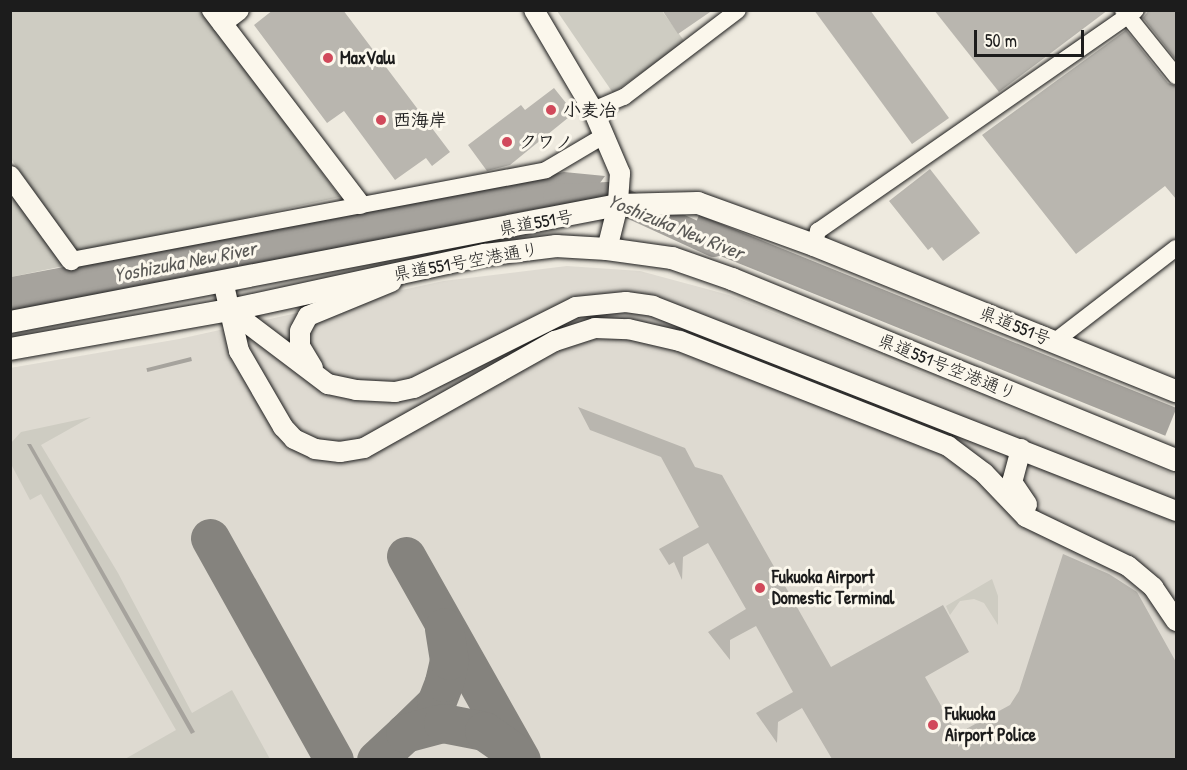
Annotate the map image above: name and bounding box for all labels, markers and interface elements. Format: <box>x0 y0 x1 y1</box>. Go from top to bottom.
scale bar <box>977 18 1086 56</box>
text: 50 m <box>985 28 1017 53</box>
place label: MaxValu <box>340 47 395 69</box>
marker: MaxValu <box>321 51 335 65</box>
place label: 小麦冶 <box>563 99 617 121</box>
marker: 小麦冶 <box>544 103 558 117</box>
place label: 西海岸 <box>393 109 447 131</box>
marker: 西海岸 <box>374 113 388 127</box>
place label: クワノ <box>519 131 573 153</box>
marker: クワノ <box>500 135 514 149</box>
water label: Yoshizuka New River <box>605 188 747 264</box>
street label: 県道551号 <box>497 206 575 240</box>
water label: Yoshizuka New River <box>112 235 258 287</box>
street label: 県道551号空港通り <box>391 239 541 285</box>
street label: 県道551号 <box>976 302 1054 350</box>
street label: 県道551号空港通り <box>874 329 1020 405</box>
place label: Fukuoka Airport Domestic Terminal <box>772 567 894 610</box>
marker: Fukuoka Airport Domestic Terminal <box>753 581 767 595</box>
place label: Fukuoka Airport Police <box>945 704 1036 746</box>
marker: Fukuoka Airport Police <box>926 718 940 732</box>

